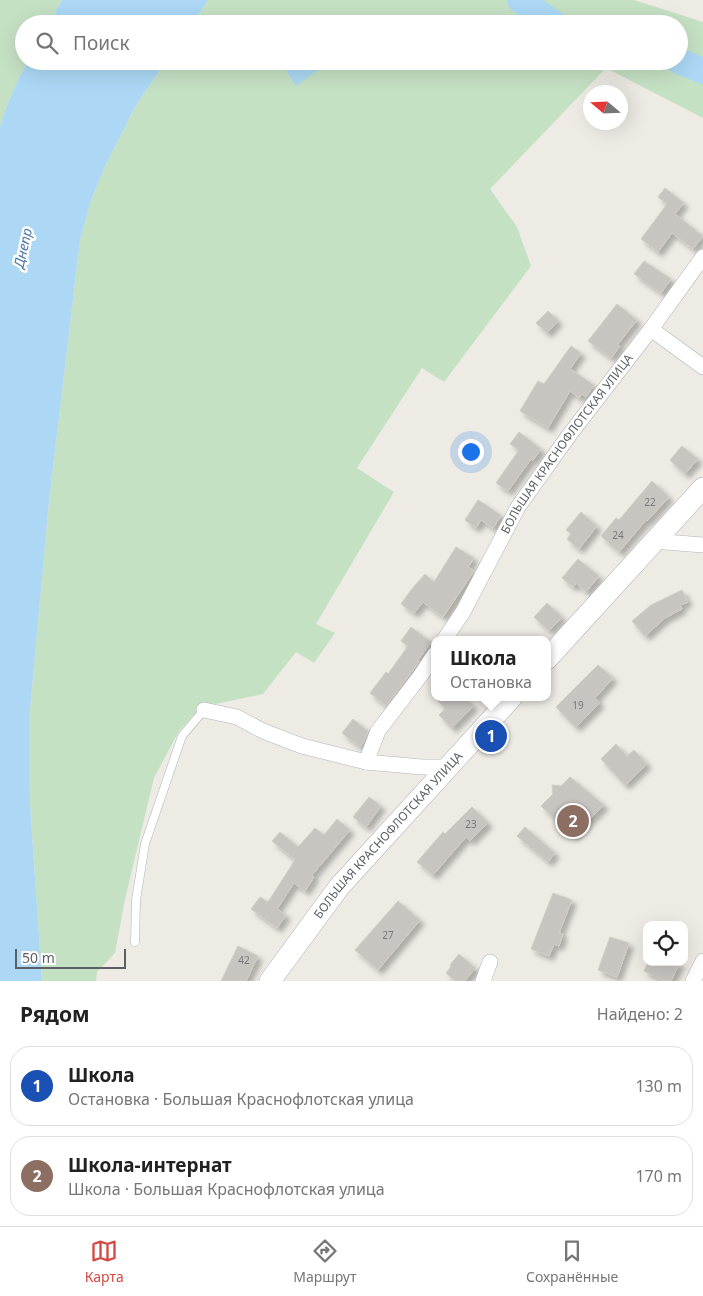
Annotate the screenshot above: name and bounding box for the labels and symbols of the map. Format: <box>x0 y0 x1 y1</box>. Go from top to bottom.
north arrow <box>583 85 628 130</box>
water label: Днепр <box>8 226 36 272</box>
street label: БОЛЬШАЯ КРАСНОФЛОТСКАЯ УЛИЦА <box>497 350 637 537</box>
your location <box>458 439 484 465</box>
house number: 22 <box>644 495 656 509</box>
house number: 24 <box>612 528 624 542</box>
house number: 19 <box>572 698 584 712</box>
pin: 1 <box>475 717 507 755</box>
street label: БОЛЬШАЯ КРАСНОФЛОТСКАЯ УЛИЦА <box>310 747 466 922</box>
pin: 2 <box>557 802 589 840</box>
house number: 23 <box>465 817 477 831</box>
house number: 27 <box>382 928 394 942</box>
scale bar <box>15 946 126 969</box>
house number: 42 <box>238 953 250 967</box>

